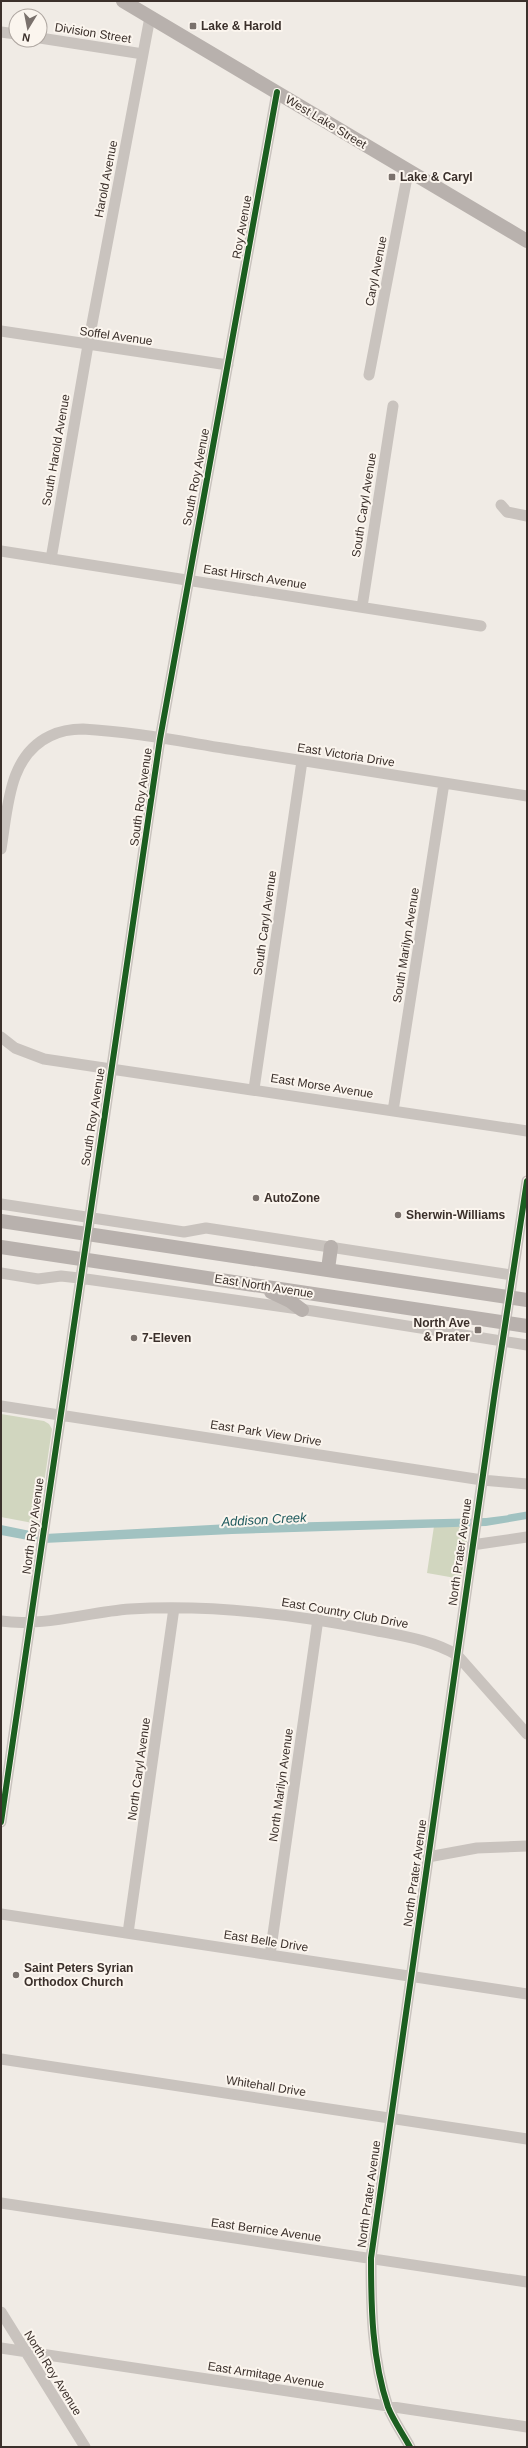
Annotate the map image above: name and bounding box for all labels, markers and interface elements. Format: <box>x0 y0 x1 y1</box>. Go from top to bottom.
north arrow <box>8 8 48 48</box>
place label: Lake & Harold <box>201 19 282 33</box>
street label: Division Street <box>54 20 133 46</box>
marker: Lake & Harold <box>188 21 198 31</box>
text: N <box>21 31 31 44</box>
street label: West Lake Street <box>283 92 370 152</box>
street label: Harold Avenue <box>92 139 120 219</box>
place label: Lake & Caryl <box>400 170 473 184</box>
marker: Lake & Caryl <box>387 172 397 182</box>
street label: Roy Avenue <box>230 194 255 260</box>
street label: Caryl Avenue <box>362 234 390 307</box>
street label: Soffel Avenue <box>79 324 154 348</box>
street label: South Harold Avenue <box>39 393 73 507</box>
street label: South Roy Avenue <box>180 427 212 527</box>
street label: South Caryl Avenue <box>349 451 379 558</box>
street label: East Hirsch Avenue <box>202 562 308 592</box>
street label: East Victoria Drive <box>296 740 396 770</box>
street label: South Roy Avenue <box>127 747 155 847</box>
street label: South Caryl Avenue <box>251 869 279 976</box>
street label: South Marilyn Avenue <box>390 886 422 1004</box>
street label: South Roy Avenue <box>78 1067 108 1167</box>
street label: East Morse Avenue <box>270 1071 375 1101</box>
place label: AutoZone <box>264 1191 320 1205</box>
marker: AutoZone <box>251 1193 261 1203</box>
place label: Sherwin-Williams <box>406 1208 506 1222</box>
marker: Sherwin-Williams <box>393 1210 403 1220</box>
street label: East North Avenue <box>214 1271 315 1301</box>
place label: North Ave & Prater <box>414 1316 470 1344</box>
marker: North Ave & Prater <box>473 1325 483 1335</box>
place label: 7-Eleven <box>142 1331 191 1345</box>
marker: 7-Eleven <box>129 1333 139 1343</box>
street label: East Park View Drive <box>209 1417 323 1449</box>
street label: North Roy Avenue <box>19 1477 47 1575</box>
street label: North Prater Avenue <box>446 1497 475 1607</box>
water label: Addison Creek <box>220 1510 308 1529</box>
street label: East Country Club Drive <box>280 1595 410 1631</box>
street label: North Caryl Avenue <box>125 1716 153 1821</box>
street label: North Marilyn Avenue <box>266 1727 296 1843</box>
street label: North Prater Avenue <box>401 1818 430 1928</box>
street label: East Belle Drive <box>223 1927 310 1955</box>
place label: Saint Peters Syrian Orthodox Church <box>24 1961 133 1989</box>
marker: Saint Peters Syrian Orthodox Church <box>11 1970 21 1980</box>
street label: Whitehall Drive <box>225 2073 307 2099</box>
street label: North Prater Avenue <box>355 2139 384 2249</box>
street label: East Bernice Avenue <box>210 2215 322 2245</box>
street label: North Roy Avenue <box>21 2328 85 2418</box>
street label: East Armitage Avenue <box>207 2359 326 2391</box>

